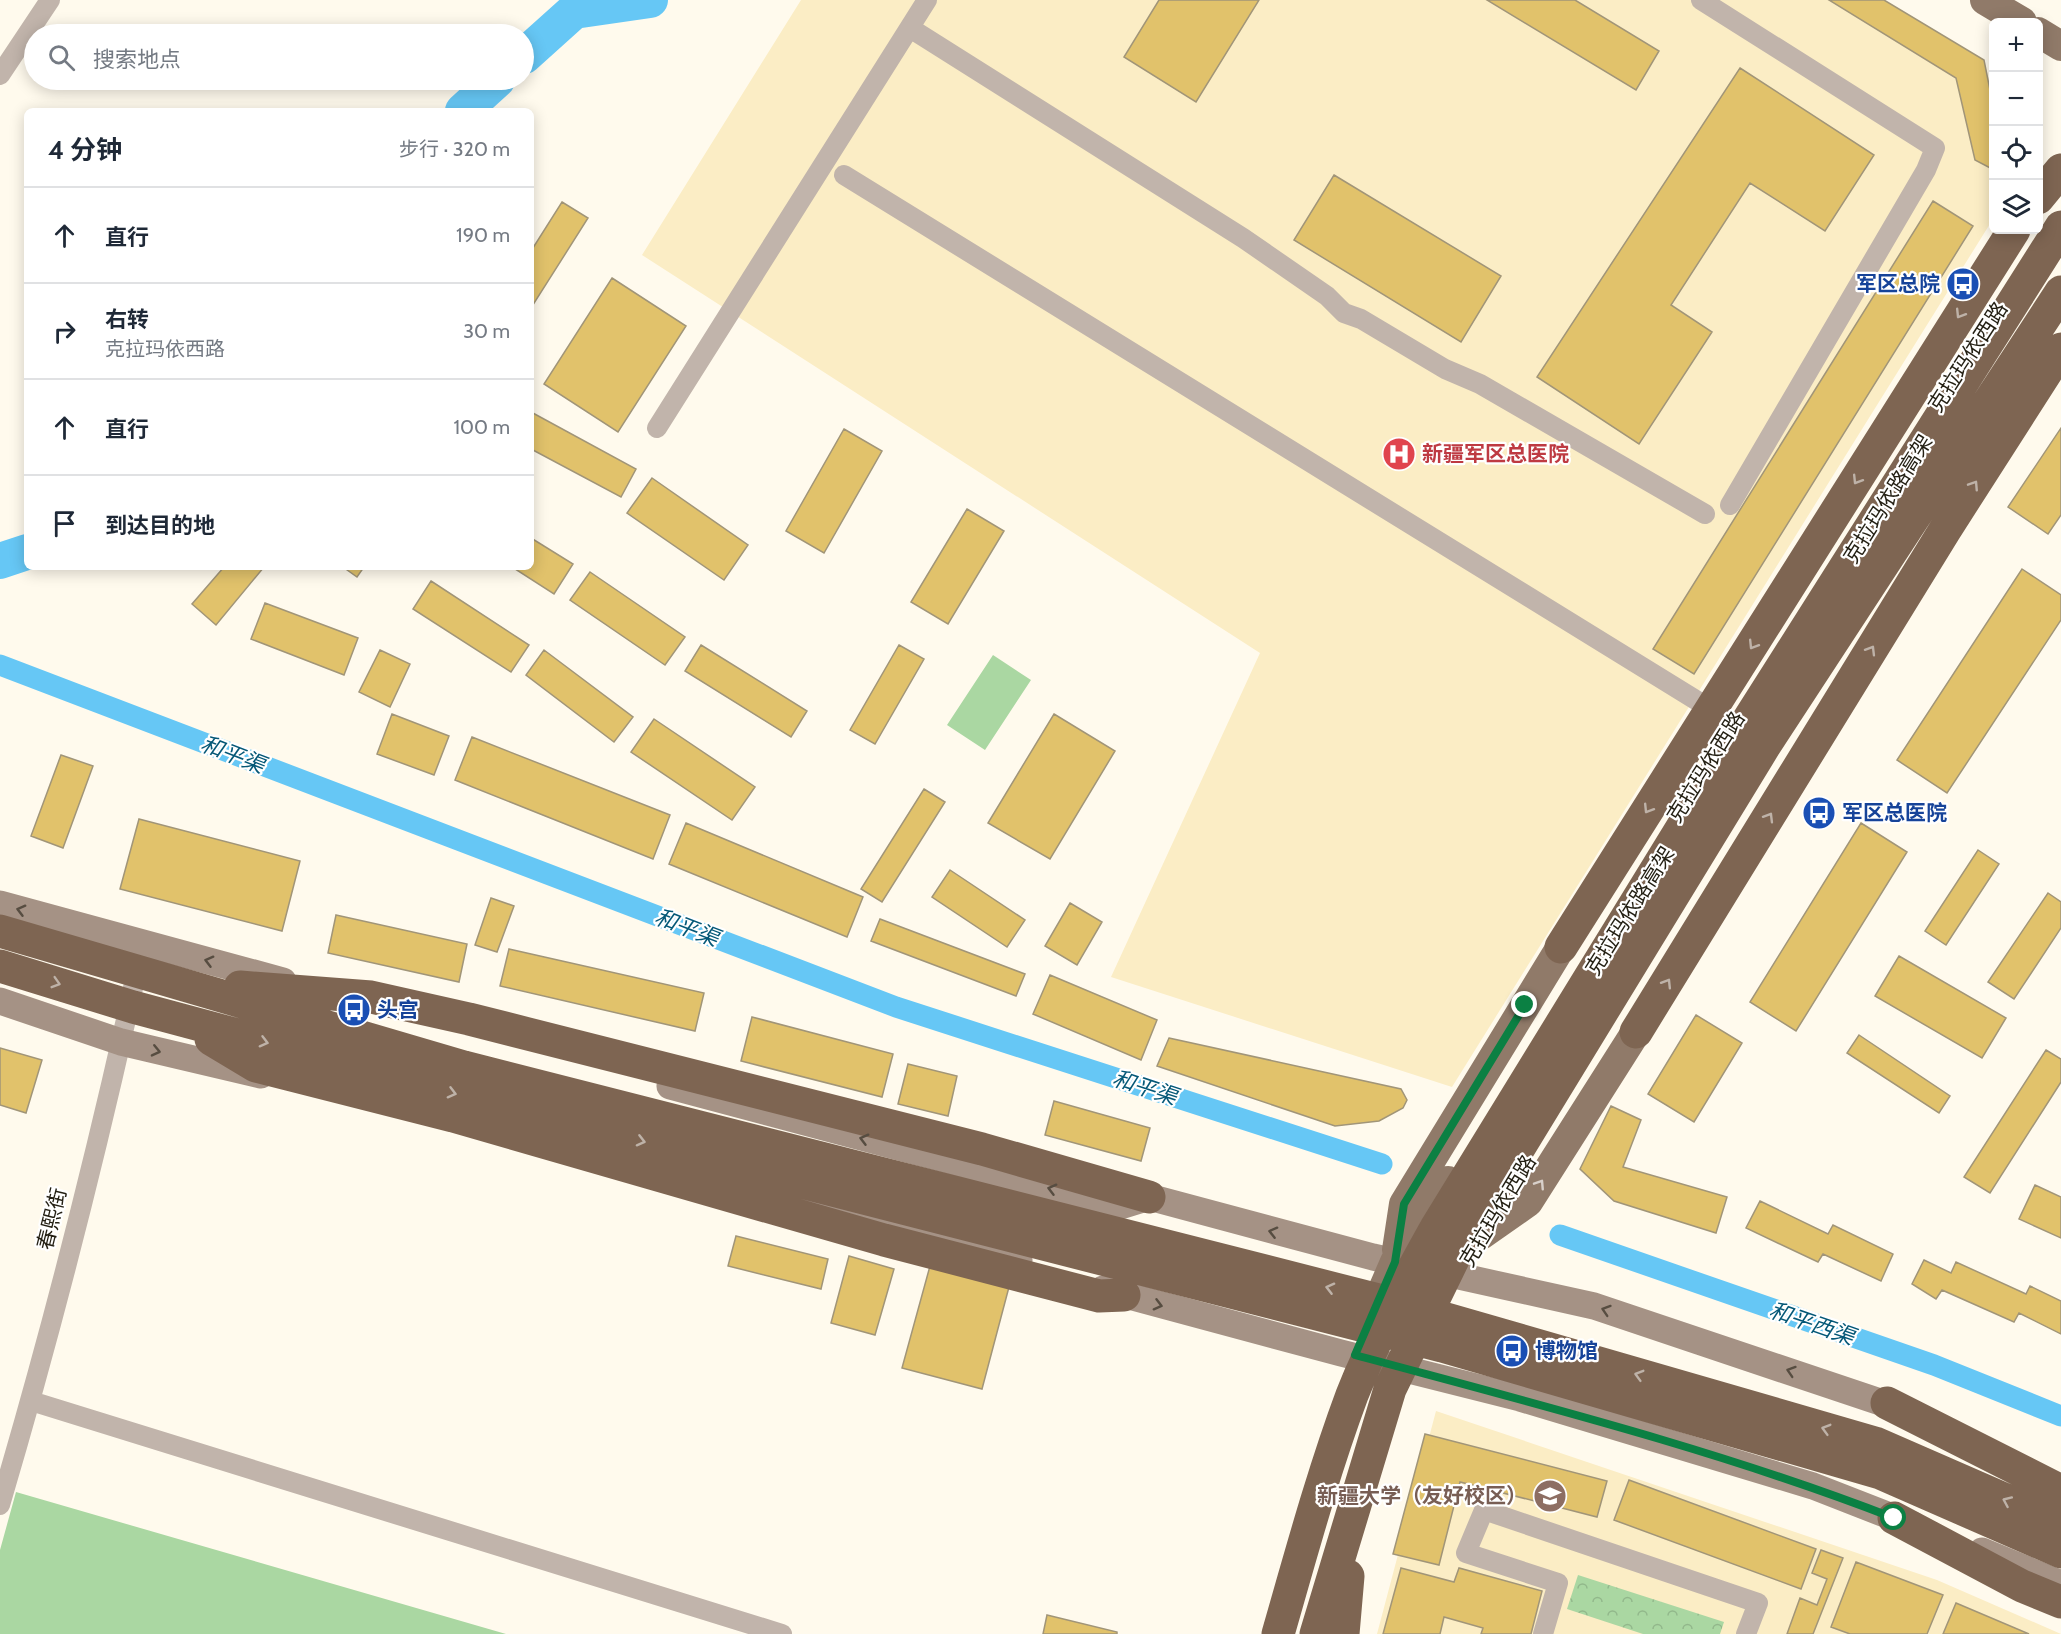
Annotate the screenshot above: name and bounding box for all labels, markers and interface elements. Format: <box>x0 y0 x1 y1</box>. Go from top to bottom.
map controls <box>1989 18 2043 234</box>
button: + <box>1989 18 2043 72</box>
search box <box>24 24 534 90</box>
icon: search <box>45 41 78 74</box>
text: 搜索地点 <box>93 46 181 73</box>
button: − <box>1989 72 2043 126</box>
button: locate <box>1989 126 2043 180</box>
text: 4 分钟 <box>48 134 122 166</box>
text: 步行 · 320 m <box>399 137 510 161</box>
button: layers <box>1989 180 2043 234</box>
icon: ahead <box>48 219 81 252</box>
text: 190 m <box>456 223 510 247</box>
text: 直行 <box>105 224 149 251</box>
bus stop icon: 军区总院 <box>1945 266 1981 302</box>
place label: 军区总院 <box>1856 271 1940 296</box>
street label: 克拉玛依西路 <box>1923 297 2012 416</box>
text: 右转 <box>105 306 149 333</box>
one-way arrow <box>1957 308 1968 319</box>
icon: right <box>48 315 81 348</box>
text: 30 m <box>463 319 510 343</box>
text: 克拉玛依西路 <box>105 337 225 361</box>
icon: ahead <box>48 411 81 444</box>
text: 100 m <box>454 415 510 439</box>
text: 直行 <box>105 416 149 443</box>
street label: 克拉玛依路高架 <box>1838 430 1937 568</box>
hospital icon: 新疆军区总医院 <box>1381 436 1417 472</box>
place label: 新疆军区总医院 <box>1422 441 1569 466</box>
one-way arrow <box>1852 474 1864 484</box>
one-way arrow <box>1966 481 1978 491</box>
icon: arrive <box>48 507 81 540</box>
text: 到达目的地 <box>105 512 215 539</box>
one-way arrow <box>1748 639 1760 649</box>
one-way arrow <box>1863 646 1874 657</box>
street label: 克拉玛依西路 <box>1662 707 1750 827</box>
water label: 和平渠 <box>197 730 271 780</box>
bus stop icon: 军区总医院 <box>1801 795 1837 831</box>
place label: 军区总医院 <box>1842 800 1947 825</box>
one-way arrow <box>1645 803 1656 814</box>
one-way arrow <box>1761 813 1773 823</box>
street label: 克拉玛依路高架 <box>1580 842 1679 980</box>
water label: 和平渠 <box>651 903 725 953</box>
one-way arrow <box>16 904 26 917</box>
one-way arrow <box>204 956 215 968</box>
one-way arrow <box>50 976 61 988</box>
one-way arrow <box>1660 979 1671 990</box>
route end <box>1511 991 1537 1017</box>
bus stop icon: 头宫 <box>336 992 372 1028</box>
place label: 头宫 <box>377 997 419 1022</box>
one-way arrow <box>258 1035 269 1047</box>
one-way arrow <box>151 1043 161 1056</box>
water label: 和平渠 <box>1109 1064 1183 1111</box>
one-way arrow <box>446 1086 457 1098</box>
one-way arrow <box>636 1134 646 1147</box>
one-way arrow <box>859 1134 869 1146</box>
street label: 克拉玛依西路 <box>1454 1150 1541 1271</box>
one-way arrow <box>1533 1179 1544 1190</box>
one-way arrow <box>1047 1183 1057 1196</box>
street label: 春熙街 <box>32 1185 71 1252</box>
one-way arrow <box>1268 1226 1278 1239</box>
one-way arrow <box>1325 1283 1335 1296</box>
water label: 和平西渠 <box>1766 1296 1861 1352</box>
one-way arrow <box>1153 1297 1163 1310</box>
one-way arrow <box>1601 1304 1612 1317</box>
bus stop icon: 博物馆 <box>1494 1333 1530 1369</box>
place label: 博物馆 <box>1535 1338 1598 1363</box>
one-way arrow <box>1786 1366 1797 1379</box>
one-way arrow <box>1634 1369 1644 1382</box>
one-way arrow <box>1821 1424 1832 1436</box>
school or university icon: 新疆大学（友好校区） <box>1532 1478 1568 1514</box>
place label: 新疆大学（友好校区） <box>1317 1483 1527 1508</box>
one-way arrow <box>2003 1496 2014 1508</box>
route start <box>1880 1504 1906 1530</box>

